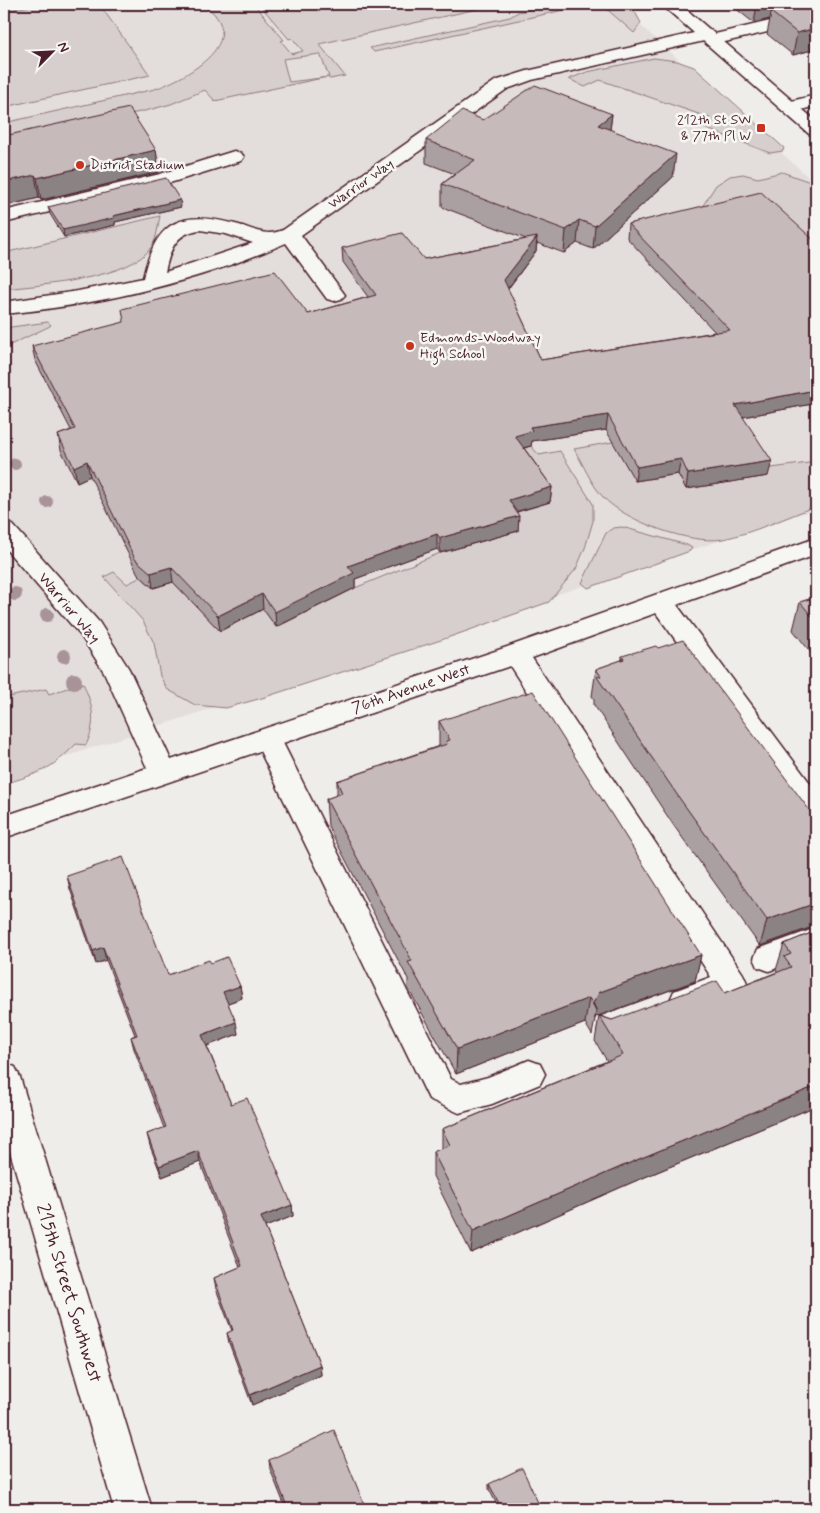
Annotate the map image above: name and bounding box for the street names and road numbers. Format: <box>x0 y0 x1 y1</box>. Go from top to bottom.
street label: Warrior Way <box>325 155 397 213</box>
street label: Warrior Way <box>33 568 105 648</box>
street label: 76th Avenue West <box>349 659 473 719</box>
street label: 215th Street Southwest <box>30 1200 108 1386</box>

